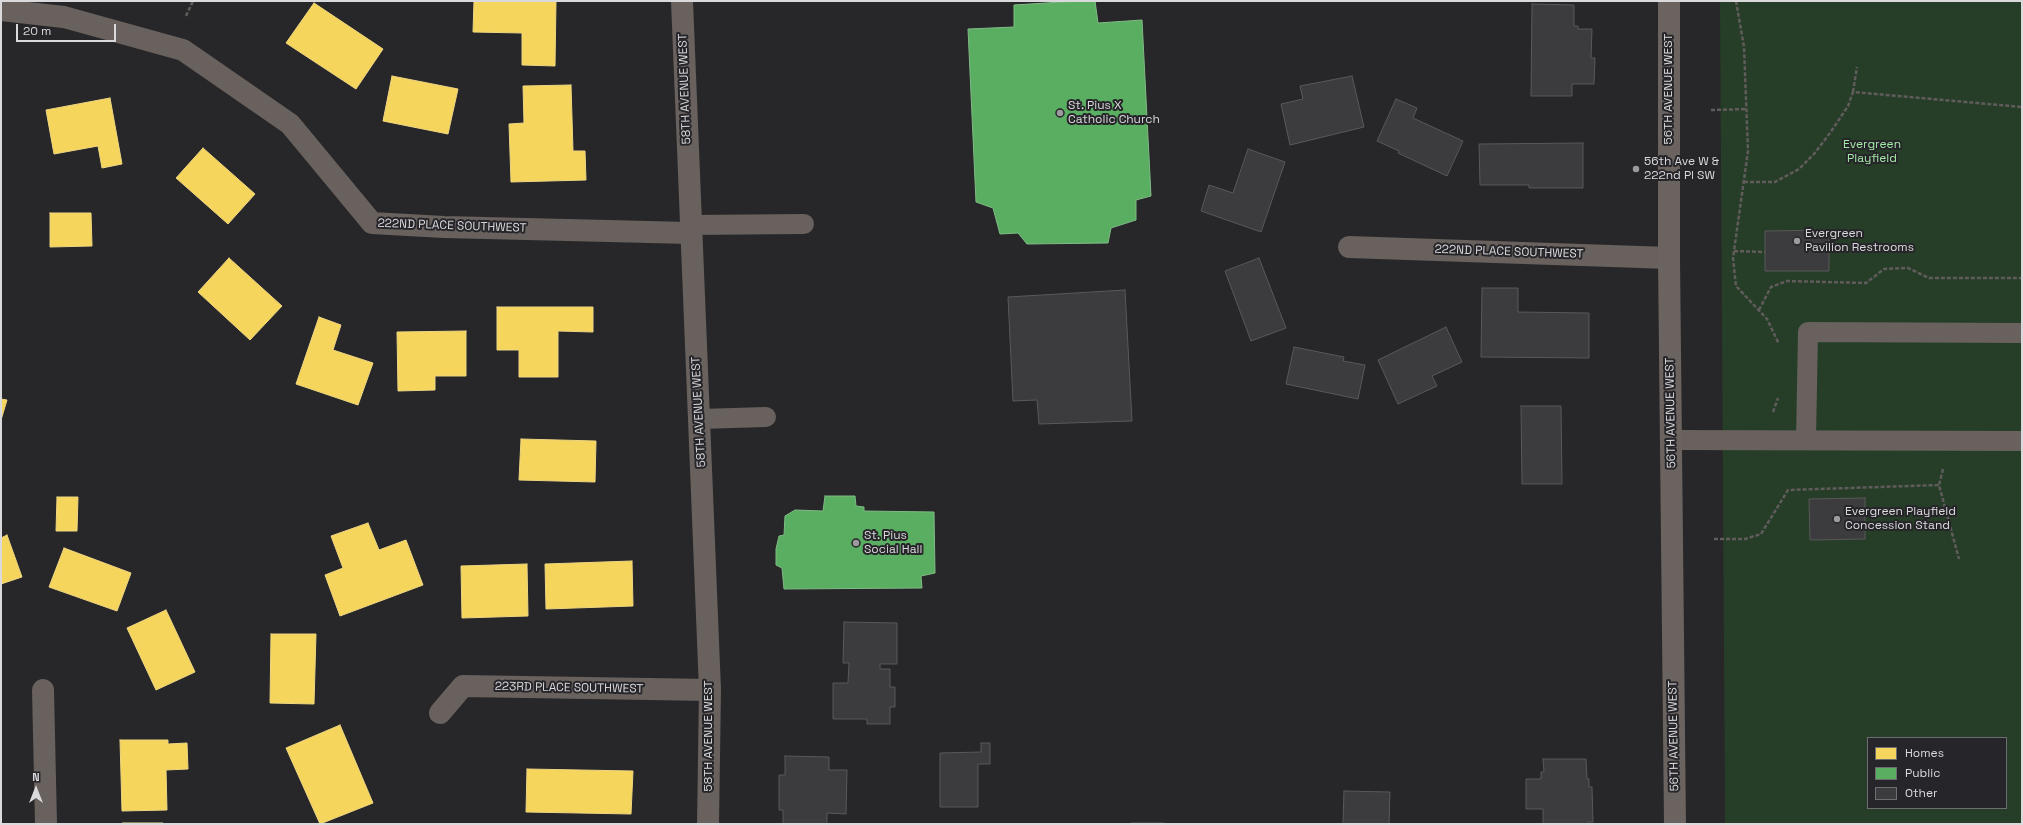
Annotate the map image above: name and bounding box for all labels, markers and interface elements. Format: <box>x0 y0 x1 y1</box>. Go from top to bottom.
scale bar <box>18 16 118 42</box>
text: 20 m <box>23 23 51 39</box>
street label: 58TH AVENUE WEST <box>676 33 694 145</box>
street label: 56TH AVENUE WEST <box>1662 34 1676 144</box>
place label: St. Pius X Catholic Church <box>1068 99 1160 127</box>
marker: St. Pius X Catholic Church <box>1055 108 1065 118</box>
park label: Evergreen Playfield <box>1843 138 1901 166</box>
place label: 56th Ave W & 222nd Pl SW <box>1644 155 1719 183</box>
marker: 56th Ave W & 222nd Pl SW <box>1631 164 1641 174</box>
street label: 222ND PLACE SOUTHWEST <box>377 216 527 236</box>
place label: Evergreen Pavilion Restrooms <box>1805 227 1914 255</box>
marker: Evergreen Pavilion Restrooms <box>1792 236 1802 246</box>
street label: 222ND PLACE SOUTHWEST <box>1434 242 1584 262</box>
street label: 58TH AVENUE WEST <box>689 356 709 468</box>
street label: 56TH AVENUE WEST <box>1663 357 1679 469</box>
place label: Evergreen Playfield Concession Stand <box>1845 505 1956 533</box>
marker: Evergreen Playfield Concession Stand <box>1832 514 1842 524</box>
place label: St. Pius Social Hall <box>864 529 922 557</box>
marker: St. Pius Social Hall <box>851 538 861 548</box>
street label: 223RD PLACE SOUTHWEST <box>495 680 643 696</box>
street label: 56TH AVENUE WEST <box>1666 680 1682 792</box>
street label: 58TH AVENUE WEST <box>702 681 716 791</box>
legend <box>1867 737 2007 809</box>
text: Homes <box>1905 745 1944 761</box>
text: Public <box>1905 765 1940 781</box>
north arrow <box>16 769 56 809</box>
text: N <box>32 770 40 784</box>
text: Other <box>1905 785 1938 801</box>

